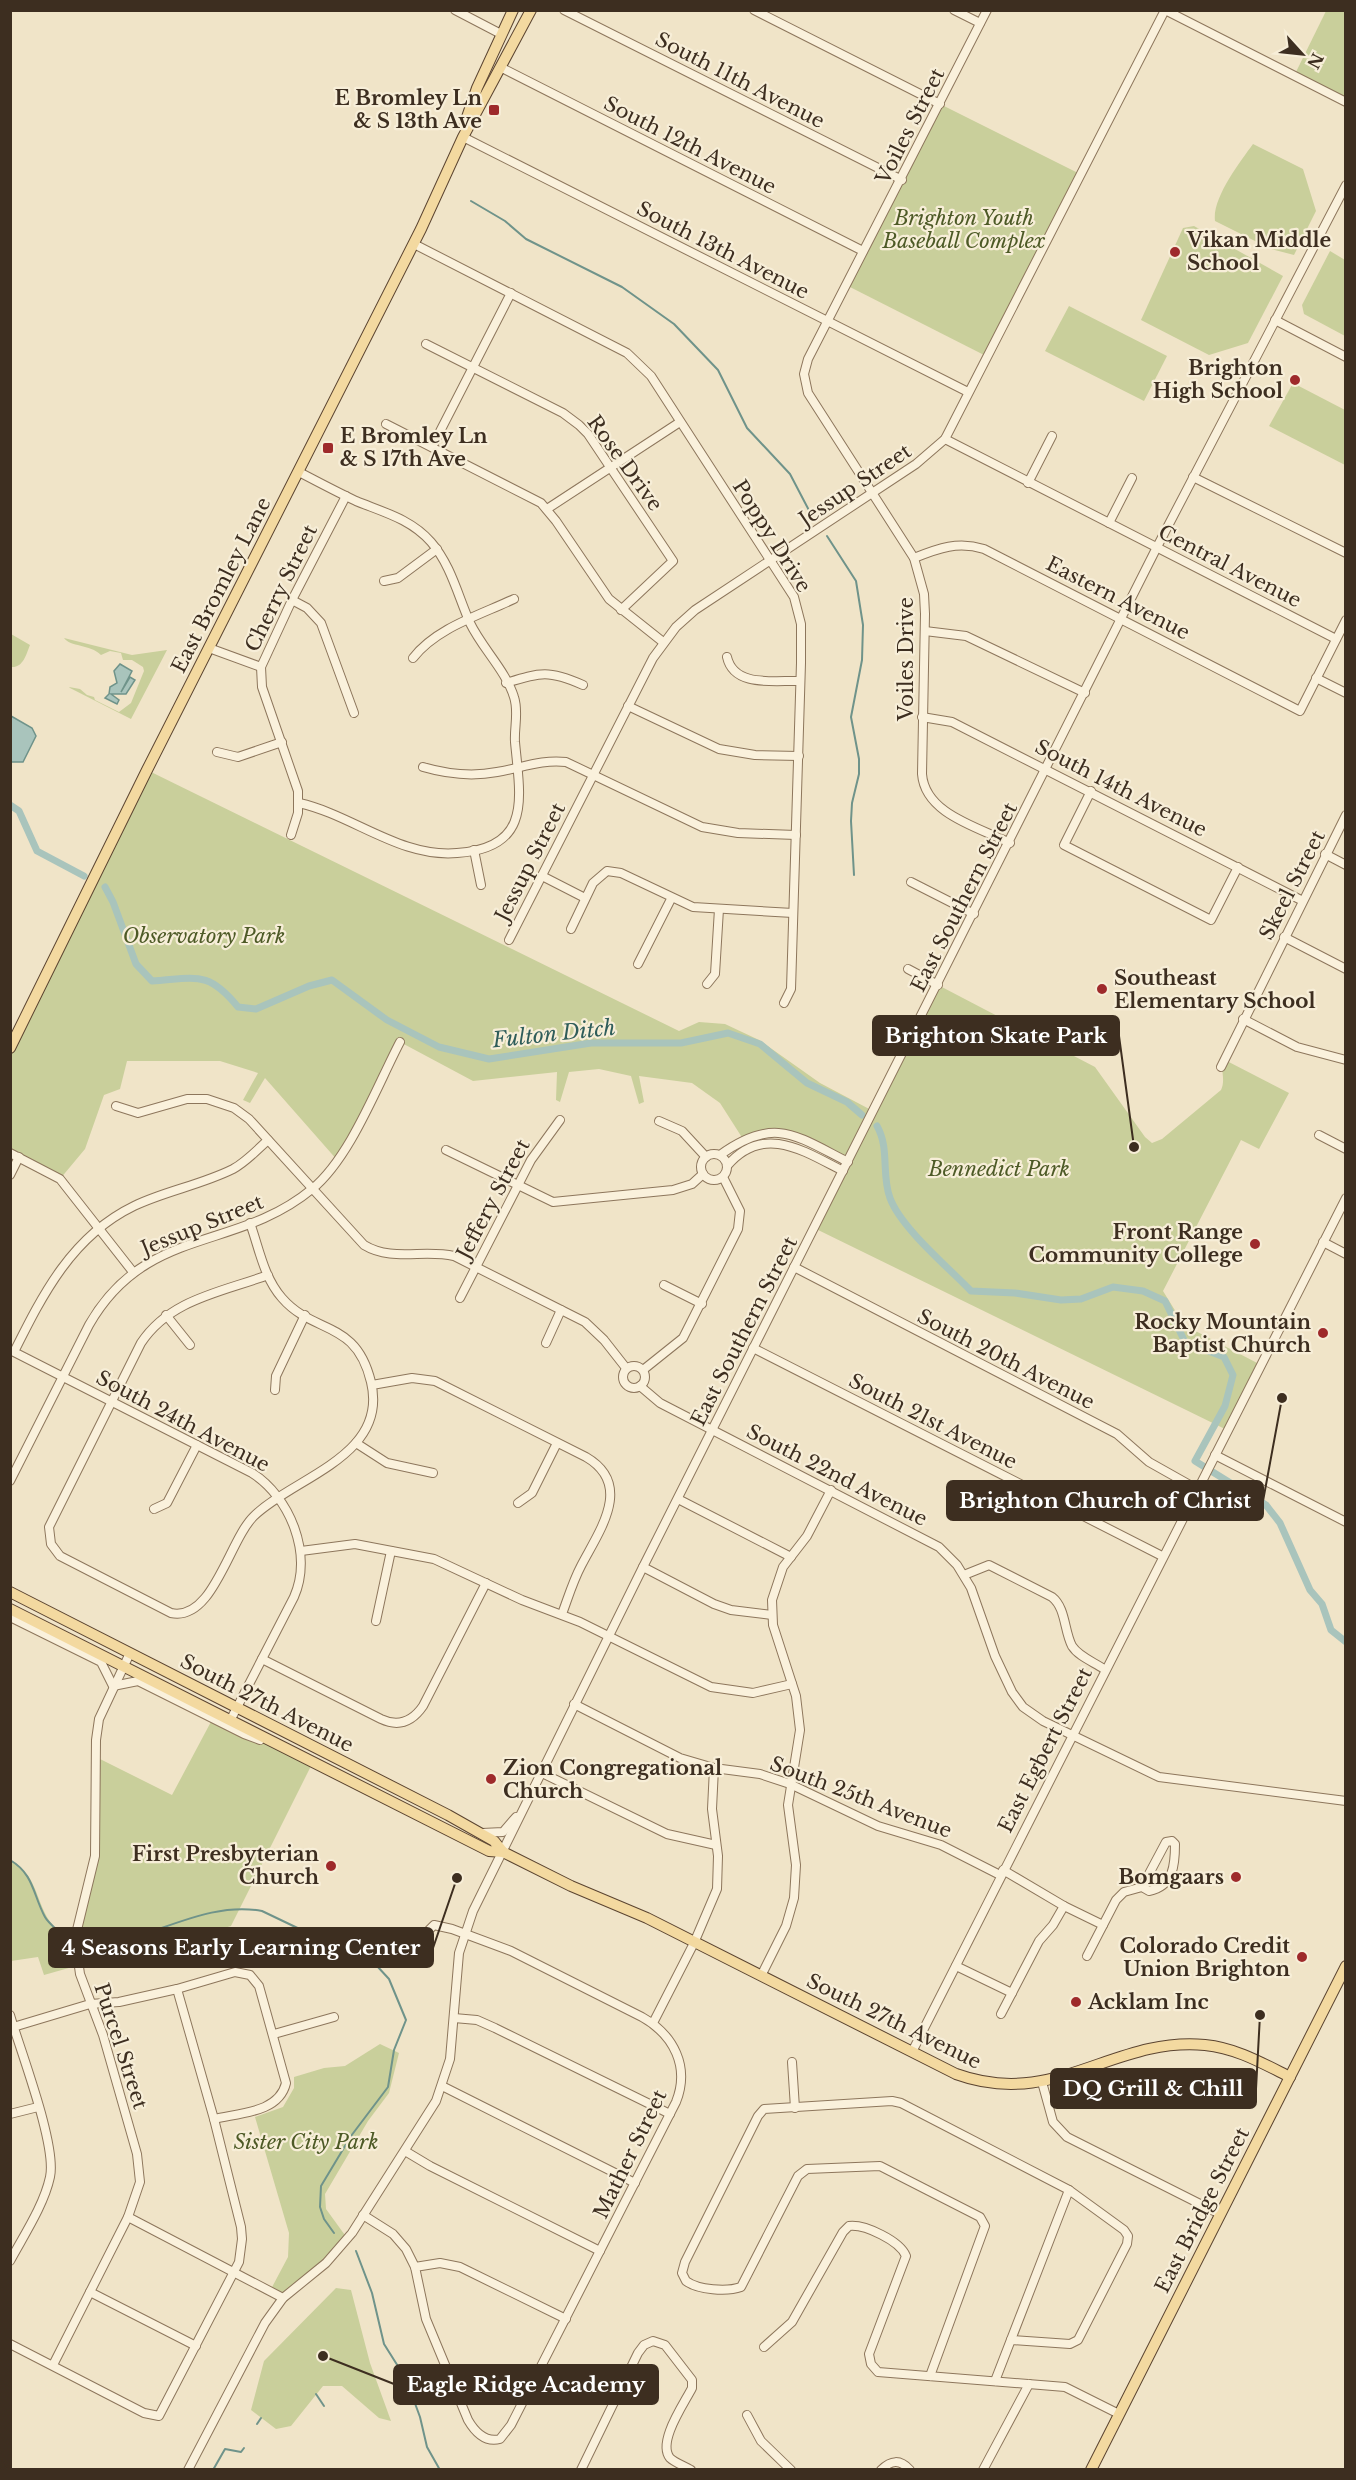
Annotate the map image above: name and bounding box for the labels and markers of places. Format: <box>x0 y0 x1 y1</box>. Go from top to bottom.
place label: E Bromley Ln & S 13th Ave <box>334 86 482 133</box>
marker: E Bromley Ln & S 13th Ave <box>487 103 501 117</box>
place label: Vikan Middle School <box>1186 228 1331 275</box>
marker: Vikan Middle School <box>1168 245 1182 259</box>
place label: Brighton High School <box>1153 356 1283 403</box>
marker: Brighton High School <box>1288 373 1302 387</box>
place label: E Bromley Ln & S 17th Ave <box>340 424 488 471</box>
marker: E Bromley Ln & S 17th Ave <box>321 441 335 455</box>
place label: Southeast Elementary School <box>1114 966 1315 1013</box>
marker: Southeast Elementary School <box>1095 982 1109 996</box>
callout: Brighton Skate Park <box>873 1016 1119 1055</box>
place label: Front Range Community College <box>1029 1220 1243 1267</box>
marker: Front Range Community College <box>1248 1237 1262 1251</box>
place label: Rocky Mountain Baptist Church <box>1134 1310 1312 1357</box>
marker: Rocky Mountain Baptist Church <box>1316 1326 1330 1340</box>
callout: Brighton Church of Christ <box>947 1481 1263 1520</box>
place label: Zion Congregational Church <box>503 1756 722 1803</box>
marker: Zion Congregational Church <box>484 1772 498 1786</box>
place label: First Presbyterian Church <box>132 1842 320 1889</box>
marker: First Presbyterian Church <box>324 1859 338 1873</box>
place label: Bomgaars <box>1118 1865 1224 1889</box>
marker: Bomgaars <box>1229 1870 1243 1884</box>
callout: 4 Seasons Early Learning Center <box>49 1928 433 1967</box>
place label: Colorado Credit Union Brighton <box>1119 1934 1290 1981</box>
marker: Colorado Credit Union Brighton <box>1295 1950 1309 1964</box>
place label: Acklam Inc <box>1087 1990 1209 2014</box>
marker: Acklam Inc <box>1069 1995 1083 2009</box>
callout: DQ Grill & Chill <box>1051 2069 1256 2108</box>
callout: Eagle Ridge Academy <box>394 2365 658 2404</box>

